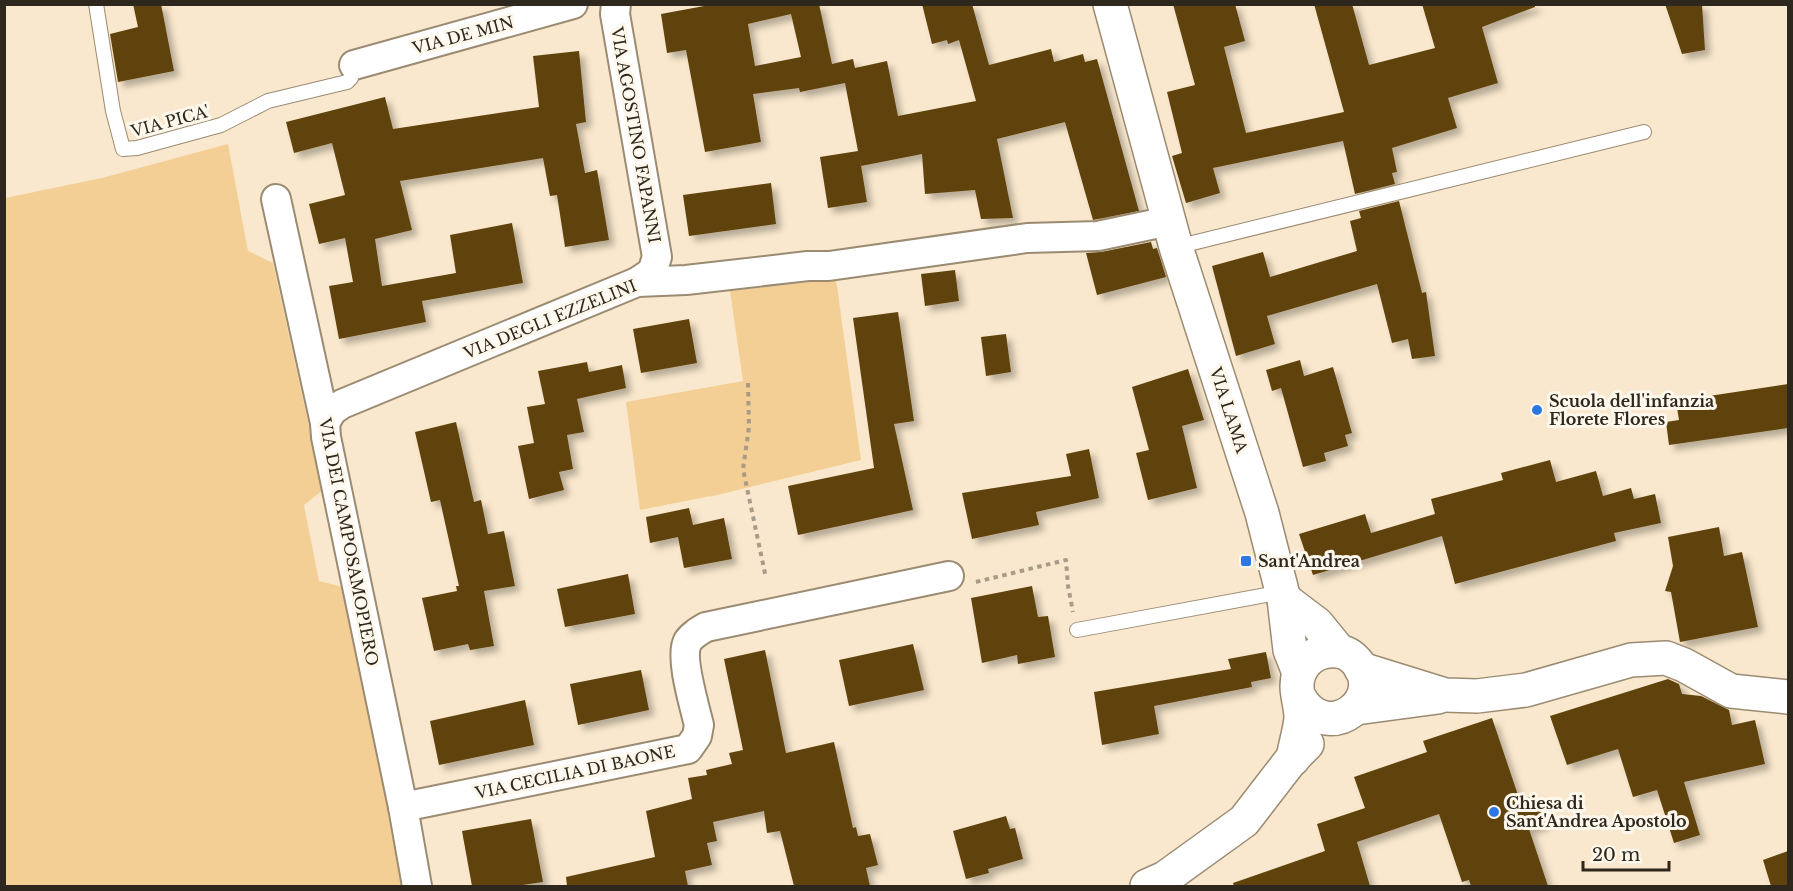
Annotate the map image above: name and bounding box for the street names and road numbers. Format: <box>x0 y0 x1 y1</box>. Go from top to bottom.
street label: VIA DE MIN <box>409 12 516 58</box>
street label: VIA AGOSTINO FAPANNI <box>607 24 665 245</box>
street label: VIA PICA' <box>128 101 211 141</box>
street label: VIA DEGLI EZZELINI <box>460 275 640 363</box>
street label: VIA LAMA <box>1205 364 1253 456</box>
street label: VIA DEI CAMPOSAMOPIERO <box>315 415 383 668</box>
street label: VIA CECILIA DI BAONE <box>472 741 677 803</box>

